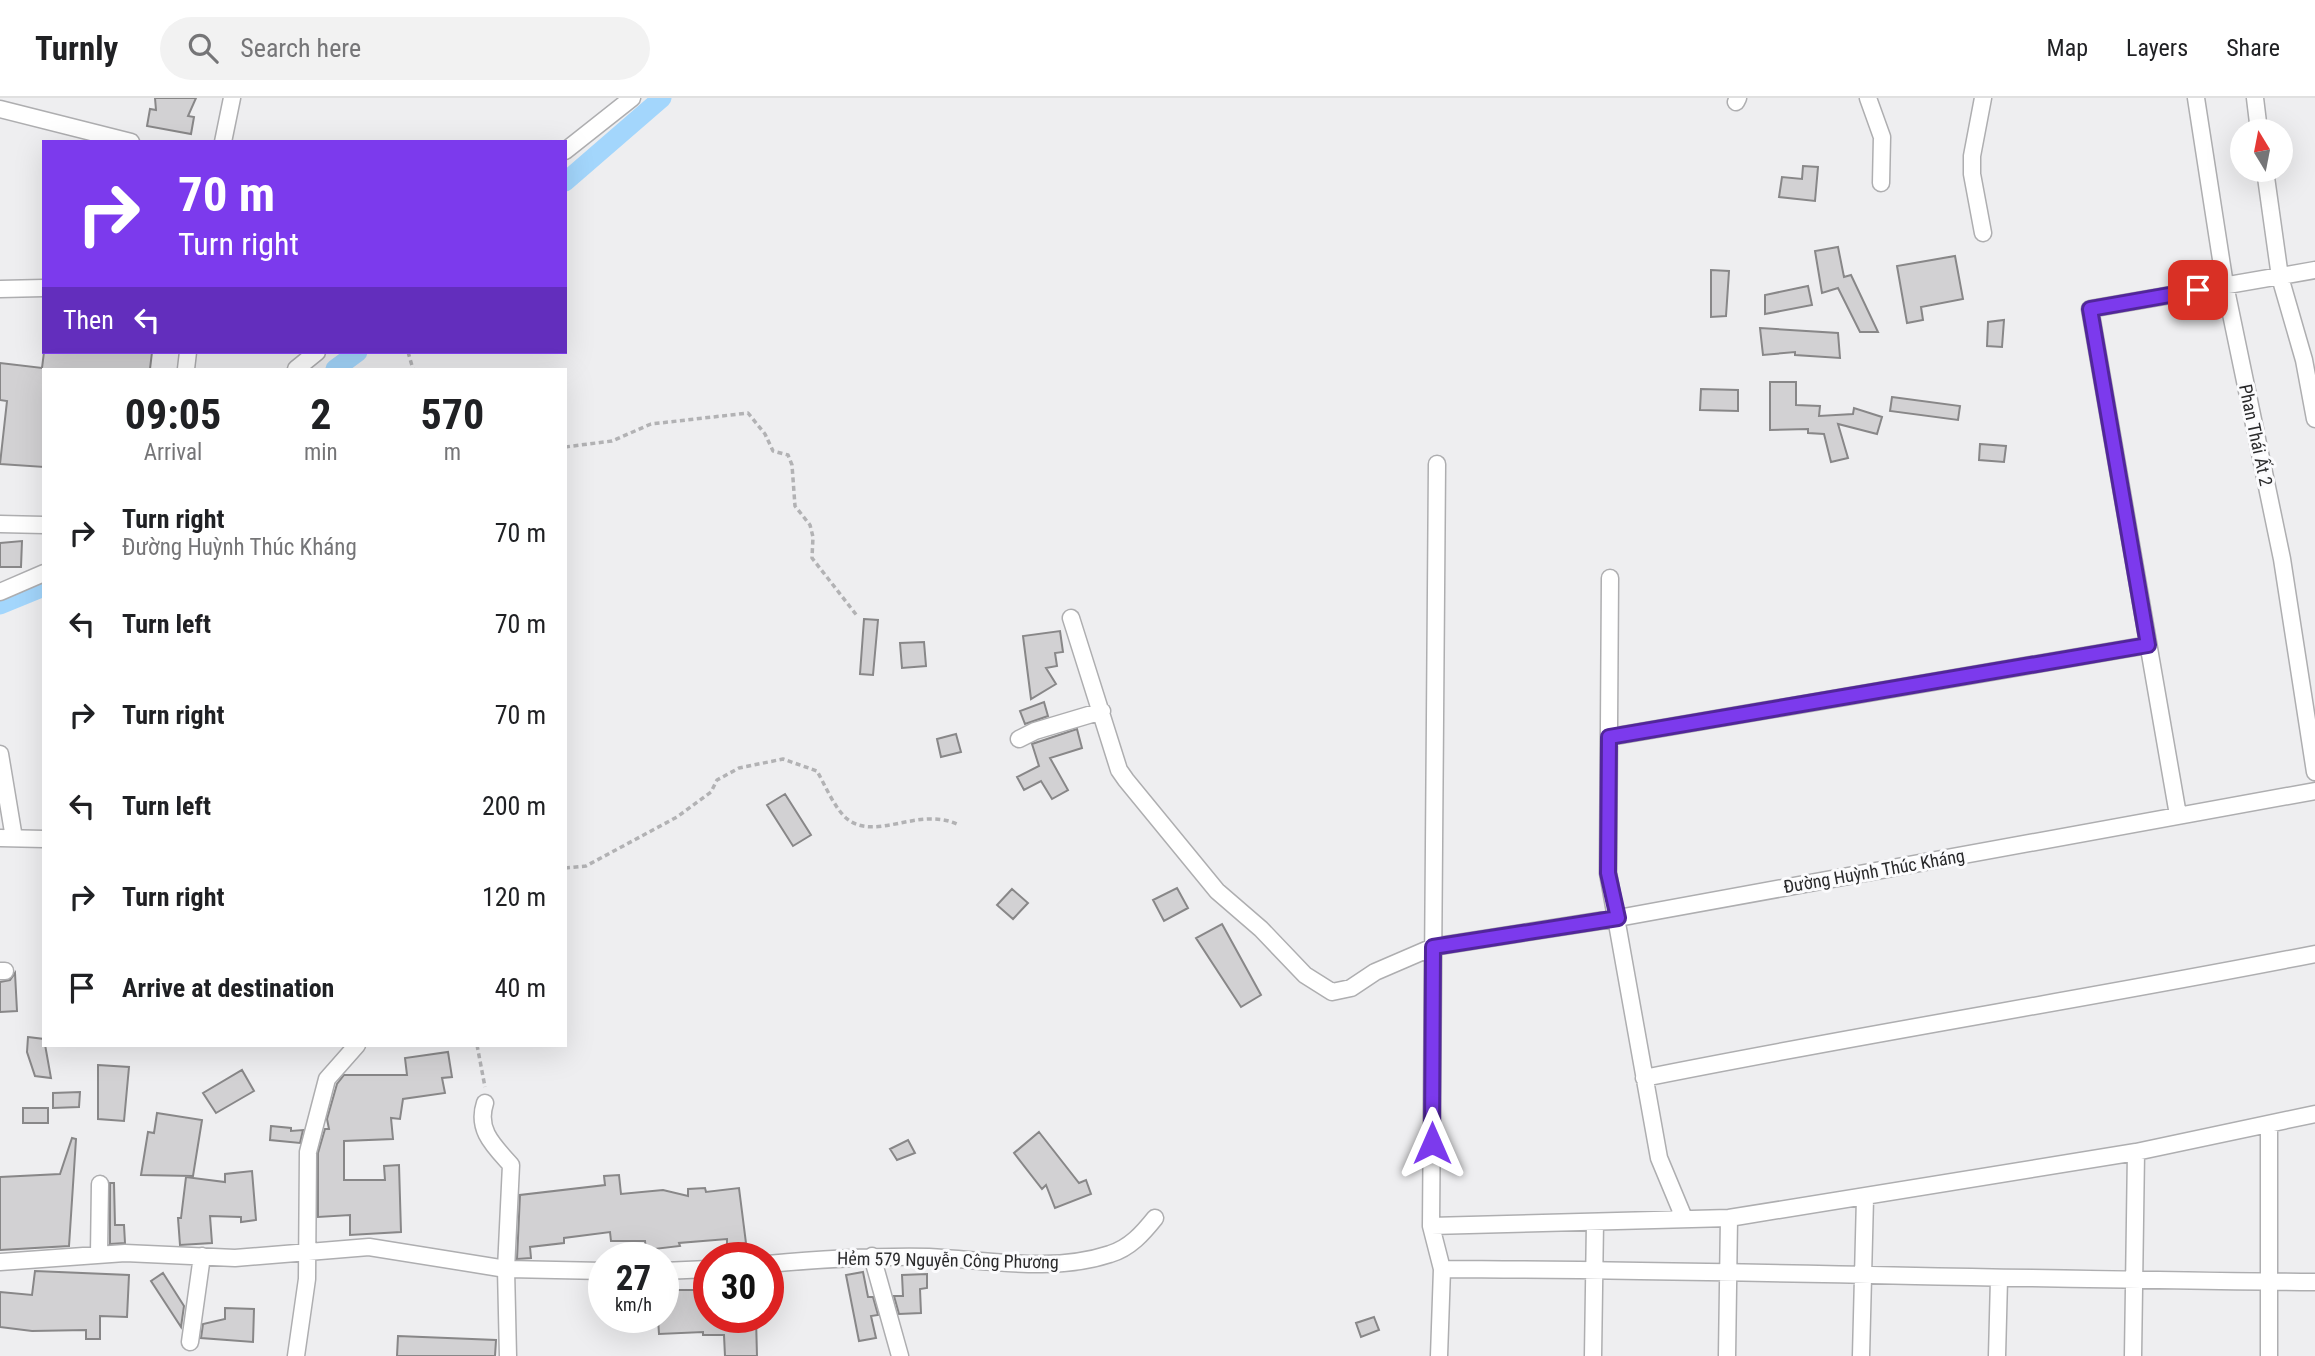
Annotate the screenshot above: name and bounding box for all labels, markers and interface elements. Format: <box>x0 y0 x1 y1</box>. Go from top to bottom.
search box <box>160 17 650 80</box>
text: Turnly <box>35 29 118 68</box>
icon: search <box>184 29 222 67</box>
text: Search here <box>240 33 361 63</box>
text: Map <box>2047 34 2088 62</box>
text: Layers <box>2126 34 2188 62</box>
text: Share <box>2226 34 2280 62</box>
north arrow <box>2230 119 2292 182</box>
map controls <box>2230 119 2293 182</box>
text: 70 m <box>178 166 275 223</box>
icon: right <box>63 168 154 259</box>
text: Turn right <box>178 225 299 263</box>
pin <box>2168 260 2228 320</box>
icon: arrive <box>2179 271 2217 309</box>
icon: left <box>128 301 166 339</box>
text: Then <box>63 305 114 335</box>
street label: Phan Thái Ất 2 <box>2235 382 2278 488</box>
text: 09:05 <box>125 390 221 439</box>
text: 2 <box>310 390 331 439</box>
text: 570 <box>420 390 484 439</box>
text: Arrival <box>144 439 202 466</box>
text: min <box>304 439 338 466</box>
text: m <box>444 439 461 466</box>
text: Turn right <box>122 504 224 534</box>
icon: right <box>63 514 101 552</box>
text: 70 m <box>495 518 546 548</box>
text: Đường Huỳnh Thúc Kháng <box>122 534 357 561</box>
icon: left <box>63 605 101 643</box>
text: Turn left <box>122 609 211 639</box>
text: 70 m <box>495 609 546 639</box>
icon: right <box>63 696 101 734</box>
text: Turn right <box>122 700 224 730</box>
text: 70 m <box>495 700 546 730</box>
icon: left <box>63 787 101 825</box>
text: Turn left <box>122 791 211 821</box>
text: 200 m <box>482 791 546 821</box>
street label: Đường Huỳnh Thúc Kháng <box>1782 845 1966 897</box>
icon: right <box>63 878 101 916</box>
text: Turn right <box>122 882 224 912</box>
text: 120 m <box>482 882 546 912</box>
icon: arrive <box>63 969 101 1007</box>
text: Arrive at destination <box>122 973 334 1003</box>
text: 40 m <box>495 973 546 1003</box>
position arrow <box>1395 1106 1469 1180</box>
speed limit sign: 30 <box>693 1242 784 1333</box>
street label: Hẻm 579 Nguyễn Công Phương <box>837 1248 1059 1272</box>
text: 27 <box>616 1258 651 1299</box>
text: km/h <box>615 1294 652 1315</box>

